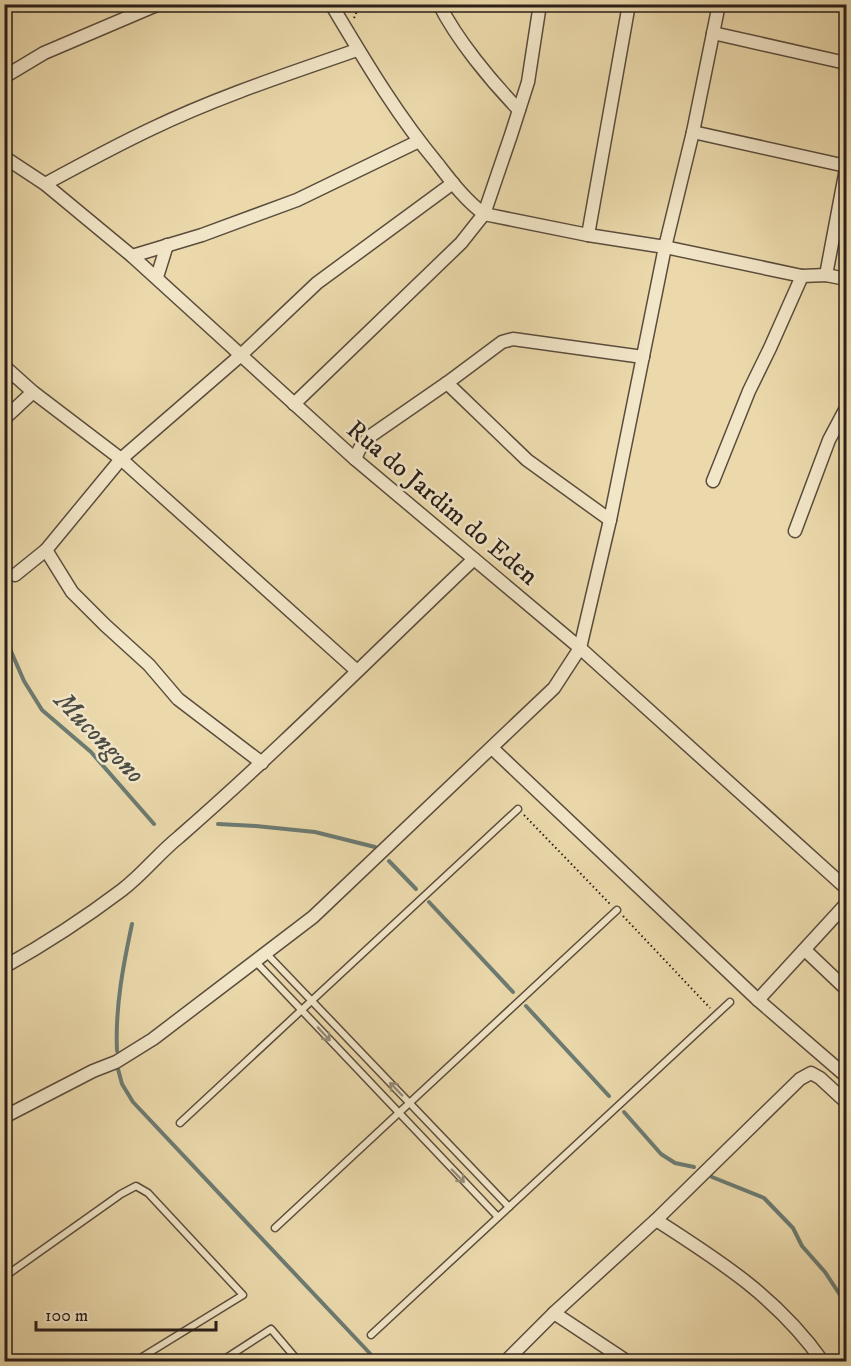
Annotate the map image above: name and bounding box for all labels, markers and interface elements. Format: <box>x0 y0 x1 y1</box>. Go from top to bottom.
street label: Rua do Jardim do Eden <box>340 413 545 593</box>
water label: Mucongono <box>46 683 152 791</box>
one-way arrow <box>317 1026 331 1041</box>
one-way arrow <box>389 1081 403 1096</box>
one-way arrow <box>451 1168 465 1183</box>
scale bar <box>36 1294 216 1332</box>
text: 100 m <box>45 1305 88 1327</box>

